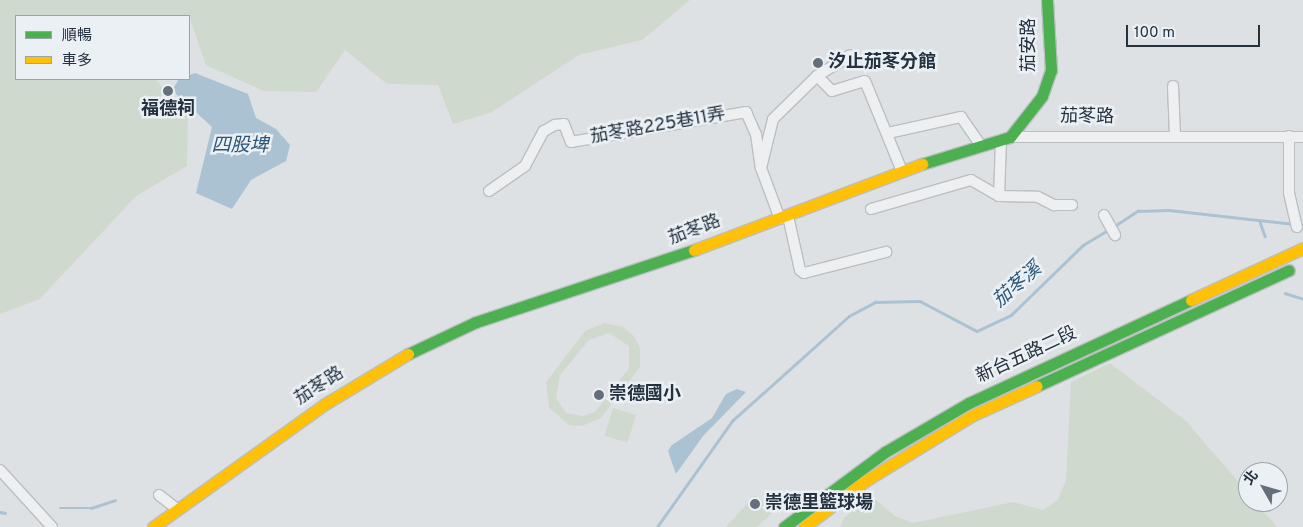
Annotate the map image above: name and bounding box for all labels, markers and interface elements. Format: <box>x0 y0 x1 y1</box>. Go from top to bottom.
legend <box>15 15 190 80</box>
scale bar <box>1128 15 1262 47</box>
street label: 茄安路 <box>1019 18 1041 72</box>
text: 100 m <box>1134 24 1175 43</box>
text: 順暢 <box>62 27 92 46</box>
text: 車多 <box>62 52 92 71</box>
place label: 汐止茄苳分館 <box>828 52 936 74</box>
marker: 汐止茄苳分館 <box>812 57 824 69</box>
marker: 福德祠 <box>162 85 174 97</box>
place label: 福德祠 <box>141 99 195 121</box>
street label: 茄苳路225巷11弄 <box>589 105 727 149</box>
street label: 茄苳路 <box>1060 107 1114 129</box>
water label: 四股埤 <box>212 136 268 158</box>
street label: 茄苳路 <box>666 211 724 251</box>
water label: 茄苳溪 <box>989 259 1047 313</box>
street label: 新台五路二段 <box>973 323 1081 389</box>
street label: 茄苳路 <box>291 363 349 411</box>
place label: 崇德國小 <box>609 384 681 406</box>
marker: 崇德國小 <box>593 389 605 401</box>
north arrow <box>1238 462 1288 512</box>
text: 北 <box>1241 467 1263 489</box>
place label: 崇德里籃球場 <box>765 493 873 515</box>
marker: 崇德里籃球場 <box>749 498 761 510</box>

